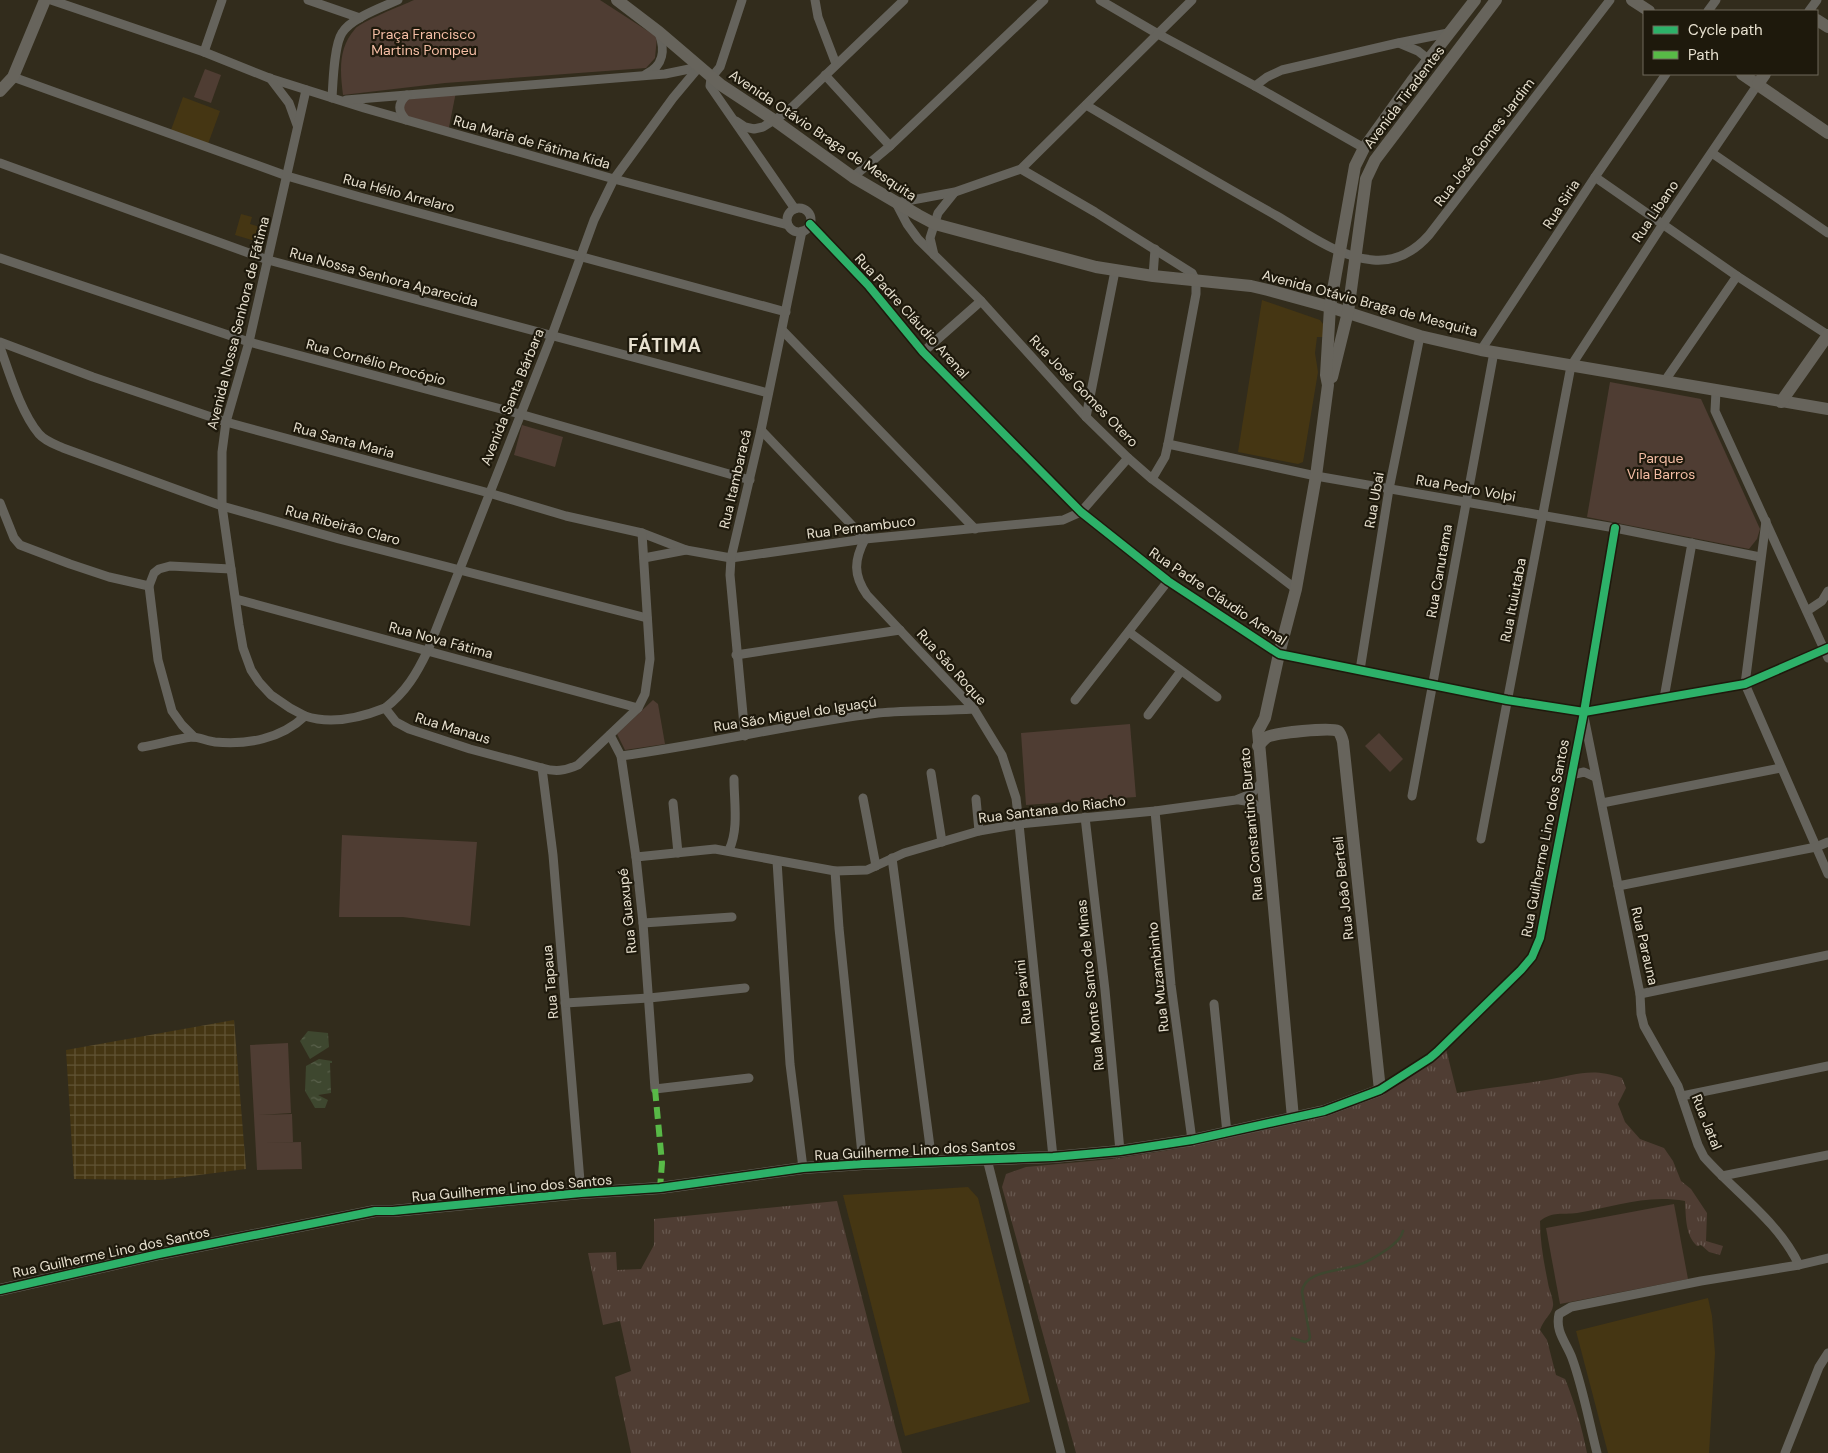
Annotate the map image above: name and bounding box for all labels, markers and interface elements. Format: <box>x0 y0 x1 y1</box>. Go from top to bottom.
legend <box>1643 10 1818 75</box>
text: Cycle path <box>1688 20 1763 40</box>
park label: Praça Francisco Martins Pompeu <box>371 25 477 59</box>
street label: Avenida Tiradentes <box>1359 42 1449 152</box>
text: Path <box>1688 45 1719 65</box>
street label: Avenida Otávio Braga de Mesquita <box>726 65 920 205</box>
street label: Rua José Gomes Jardim <box>1430 74 1538 210</box>
street label: Rua Maria de Fátima Kida <box>451 111 613 173</box>
street label: Rua Hélio Arrelaro <box>341 169 457 217</box>
street label: Rua Siria <box>1538 176 1584 232</box>
street label: Rua Libano <box>1628 176 1682 246</box>
street label: Avenida Nossa Senhora de Fátima <box>203 214 273 432</box>
street label: Rua Nossa Senhora Aparecida <box>288 243 480 311</box>
street label: Rua Padre Cláudio Arenal <box>851 250 973 382</box>
street label: Avenida Otávio Braga de Mesquita <box>1260 266 1480 340</box>
street label: Avenida Santa Bárbara <box>476 326 548 468</box>
street label: Rua José Gomes Otero <box>1026 331 1142 451</box>
district label: FÁTIMA <box>628 333 702 358</box>
street label: Rua Cornélio Procópio <box>304 335 448 389</box>
street label: Rua Santa Maria <box>292 418 396 462</box>
street label: Rua Itambaracá <box>715 428 755 530</box>
park label: Parque Vila Barros <box>1627 449 1695 483</box>
street label: Rua Pedro Volpi <box>1415 470 1517 506</box>
street label: Rua Ubai <box>1360 471 1388 529</box>
street label: Rua Ribeirão Claro <box>284 501 402 549</box>
street label: Rua Pernambuco <box>805 511 917 543</box>
street label: Rua Canutama <box>1422 523 1456 619</box>
street label: Rua Padre Cláudio Arenal <box>1146 543 1290 649</box>
street label: Rua Ituiutaba <box>1496 556 1530 644</box>
street label: Rua Nova Fátima <box>387 617 495 663</box>
street label: Rua São Roque <box>913 625 991 709</box>
street label: Rua São Miguel do Iguaçú <box>712 692 878 736</box>
street label: Rua Manaus <box>413 708 493 748</box>
street label: Rua Guilherme Lino dos Santos <box>1517 738 1573 938</box>
street label: Rua Constantino Burato <box>1235 747 1267 901</box>
street label: Rua Santana do Riacho <box>977 791 1127 827</box>
street label: Rua João Berteli <box>1329 835 1357 941</box>
street label: Rua Guaxupé <box>614 867 640 955</box>
street label: Rua Monte Santo de Minas <box>1072 898 1108 1072</box>
street label: Rua Parauna <box>1627 905 1663 987</box>
street label: Rua Muzambinho <box>1143 921 1173 1033</box>
street label: Rua Tapaua <box>538 944 562 1020</box>
street label: Rua Pavini <box>1011 959 1035 1025</box>
street label: Rua Jatal <box>1688 1092 1726 1152</box>
street label: Rua Guilherme Lino dos Santos <box>814 1136 1016 1164</box>
street label: Rua Guilherme Lino dos Santos <box>411 1170 613 1206</box>
street label: Rua Guilherme Lino dos Santos <box>11 1222 211 1282</box>

